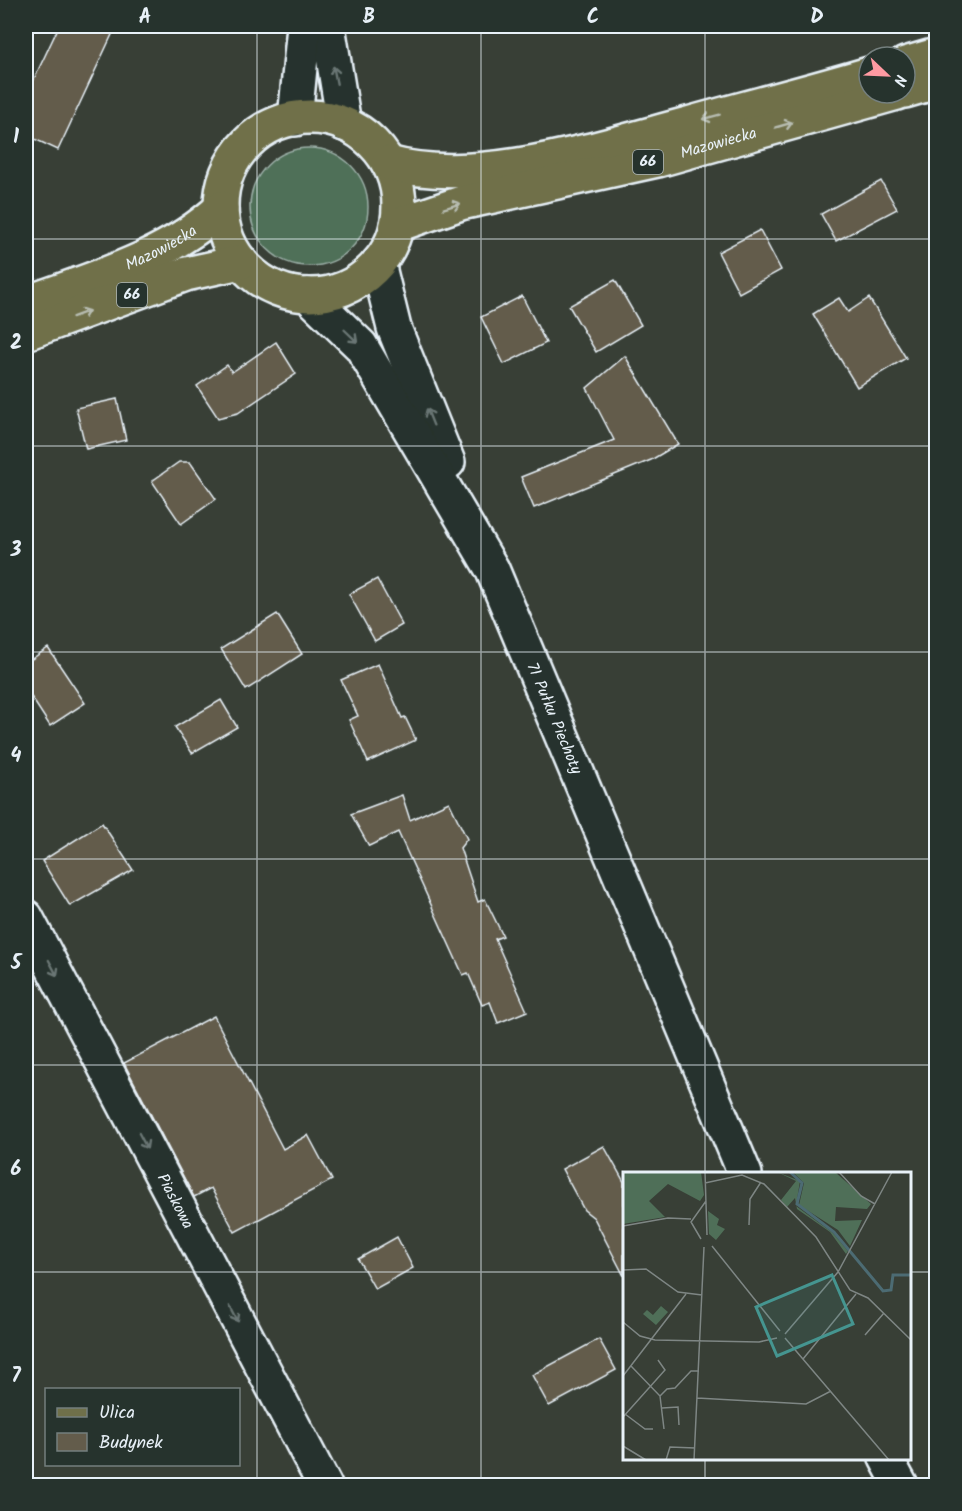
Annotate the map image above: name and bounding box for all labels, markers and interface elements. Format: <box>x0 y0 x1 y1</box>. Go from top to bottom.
text: A <box>139 2 151 34</box>
text: B <box>363 2 375 34</box>
text: C <box>587 2 599 34</box>
text: D <box>810 2 824 34</box>
north arrow <box>857 45 917 105</box>
one-way arrow <box>329 65 340 85</box>
text: N <box>886 71 913 90</box>
one-way arrow <box>702 112 721 124</box>
one-way arrow <box>774 118 793 130</box>
street label: Mazowiecka <box>677 120 759 166</box>
text: 1 <box>13 122 19 154</box>
road number: 66 <box>633 150 663 174</box>
one-way arrow <box>442 200 461 211</box>
street label: Mazowiecka <box>121 219 202 277</box>
road number: 66 <box>117 283 147 307</box>
one-way arrow <box>71 307 89 318</box>
text: 2 <box>10 328 22 360</box>
one-way arrow <box>343 328 358 343</box>
one-way arrow <box>424 409 435 427</box>
text: 3 <box>10 535 22 567</box>
street label: 71 Pułku Piechoty <box>520 659 589 778</box>
text: 4 <box>11 741 22 773</box>
text: 5 <box>10 948 23 980</box>
one-way arrow <box>48 959 59 977</box>
one-way arrow <box>138 1132 150 1150</box>
text: 6 <box>11 1154 22 1186</box>
street label: Piaskowa <box>150 1169 200 1233</box>
inset map <box>623 1172 911 1460</box>
one-way arrow <box>229 1304 240 1322</box>
text: 7 <box>11 1361 21 1393</box>
legend <box>45 1388 240 1466</box>
text: Ulica <box>99 1399 135 1428</box>
text: Budynek <box>99 1429 163 1458</box>

